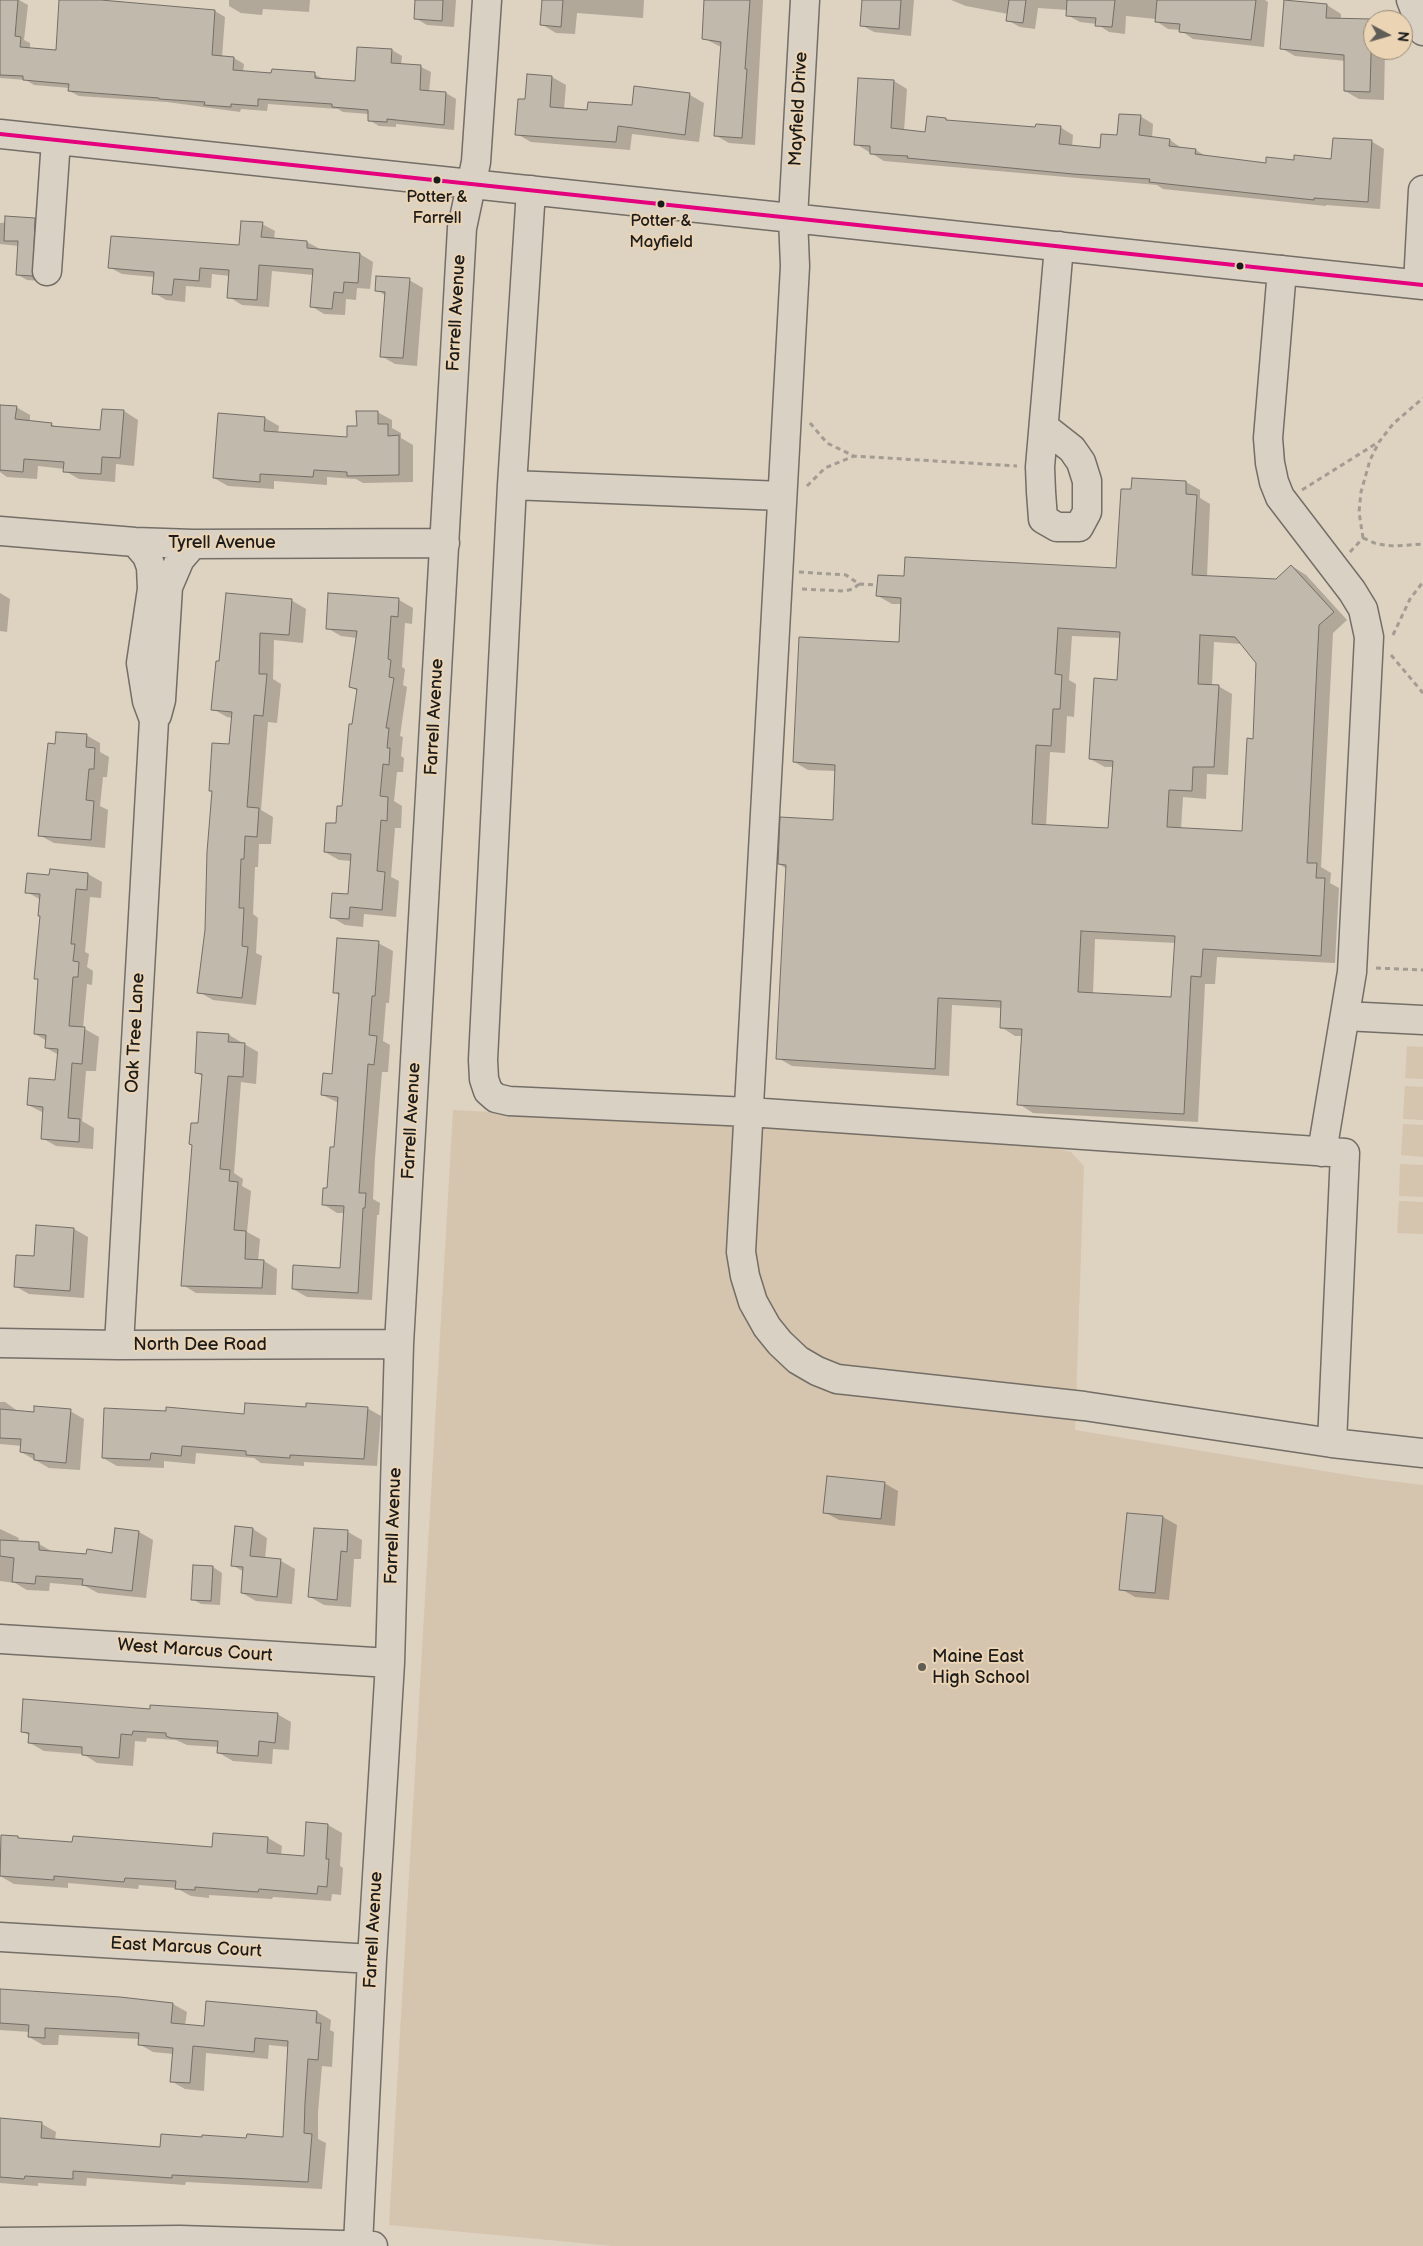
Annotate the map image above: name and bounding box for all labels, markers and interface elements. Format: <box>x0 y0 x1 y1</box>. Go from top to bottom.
north arrow <box>1363 10 1413 60</box>
text: N <box>1393 30 1411 43</box>
street label: Mayfield Drive <box>785 51 813 167</box>
marker: Potter & Farrell <box>432 175 442 185</box>
place label: Potter & Farrell <box>406 188 468 228</box>
marker: Potter & Mayfield <box>656 199 666 209</box>
place label: Potter & Mayfield <box>629 212 693 252</box>
street label: Farrell Avenue <box>443 254 471 372</box>
unlabelled marker <box>1235 261 1245 271</box>
street label: Tyrell Avenue <box>168 532 276 554</box>
street label: Farrell Avenue <box>421 658 449 776</box>
street label: Oak Tree Lane <box>122 972 150 1094</box>
street label: Farrell Avenue <box>398 1062 426 1180</box>
street label: North Dee Road <box>133 1334 267 1356</box>
street label: Farrell Avenue <box>381 1467 407 1585</box>
street label: West Marcus Court <box>117 1635 273 1667</box>
place label: Maine East High School <box>932 1646 1029 1688</box>
marker: Maine East High School <box>916 1661 928 1673</box>
street label: Farrell Avenue <box>360 1871 388 1989</box>
street label: East Marcus Court <box>110 1933 262 1963</box>

